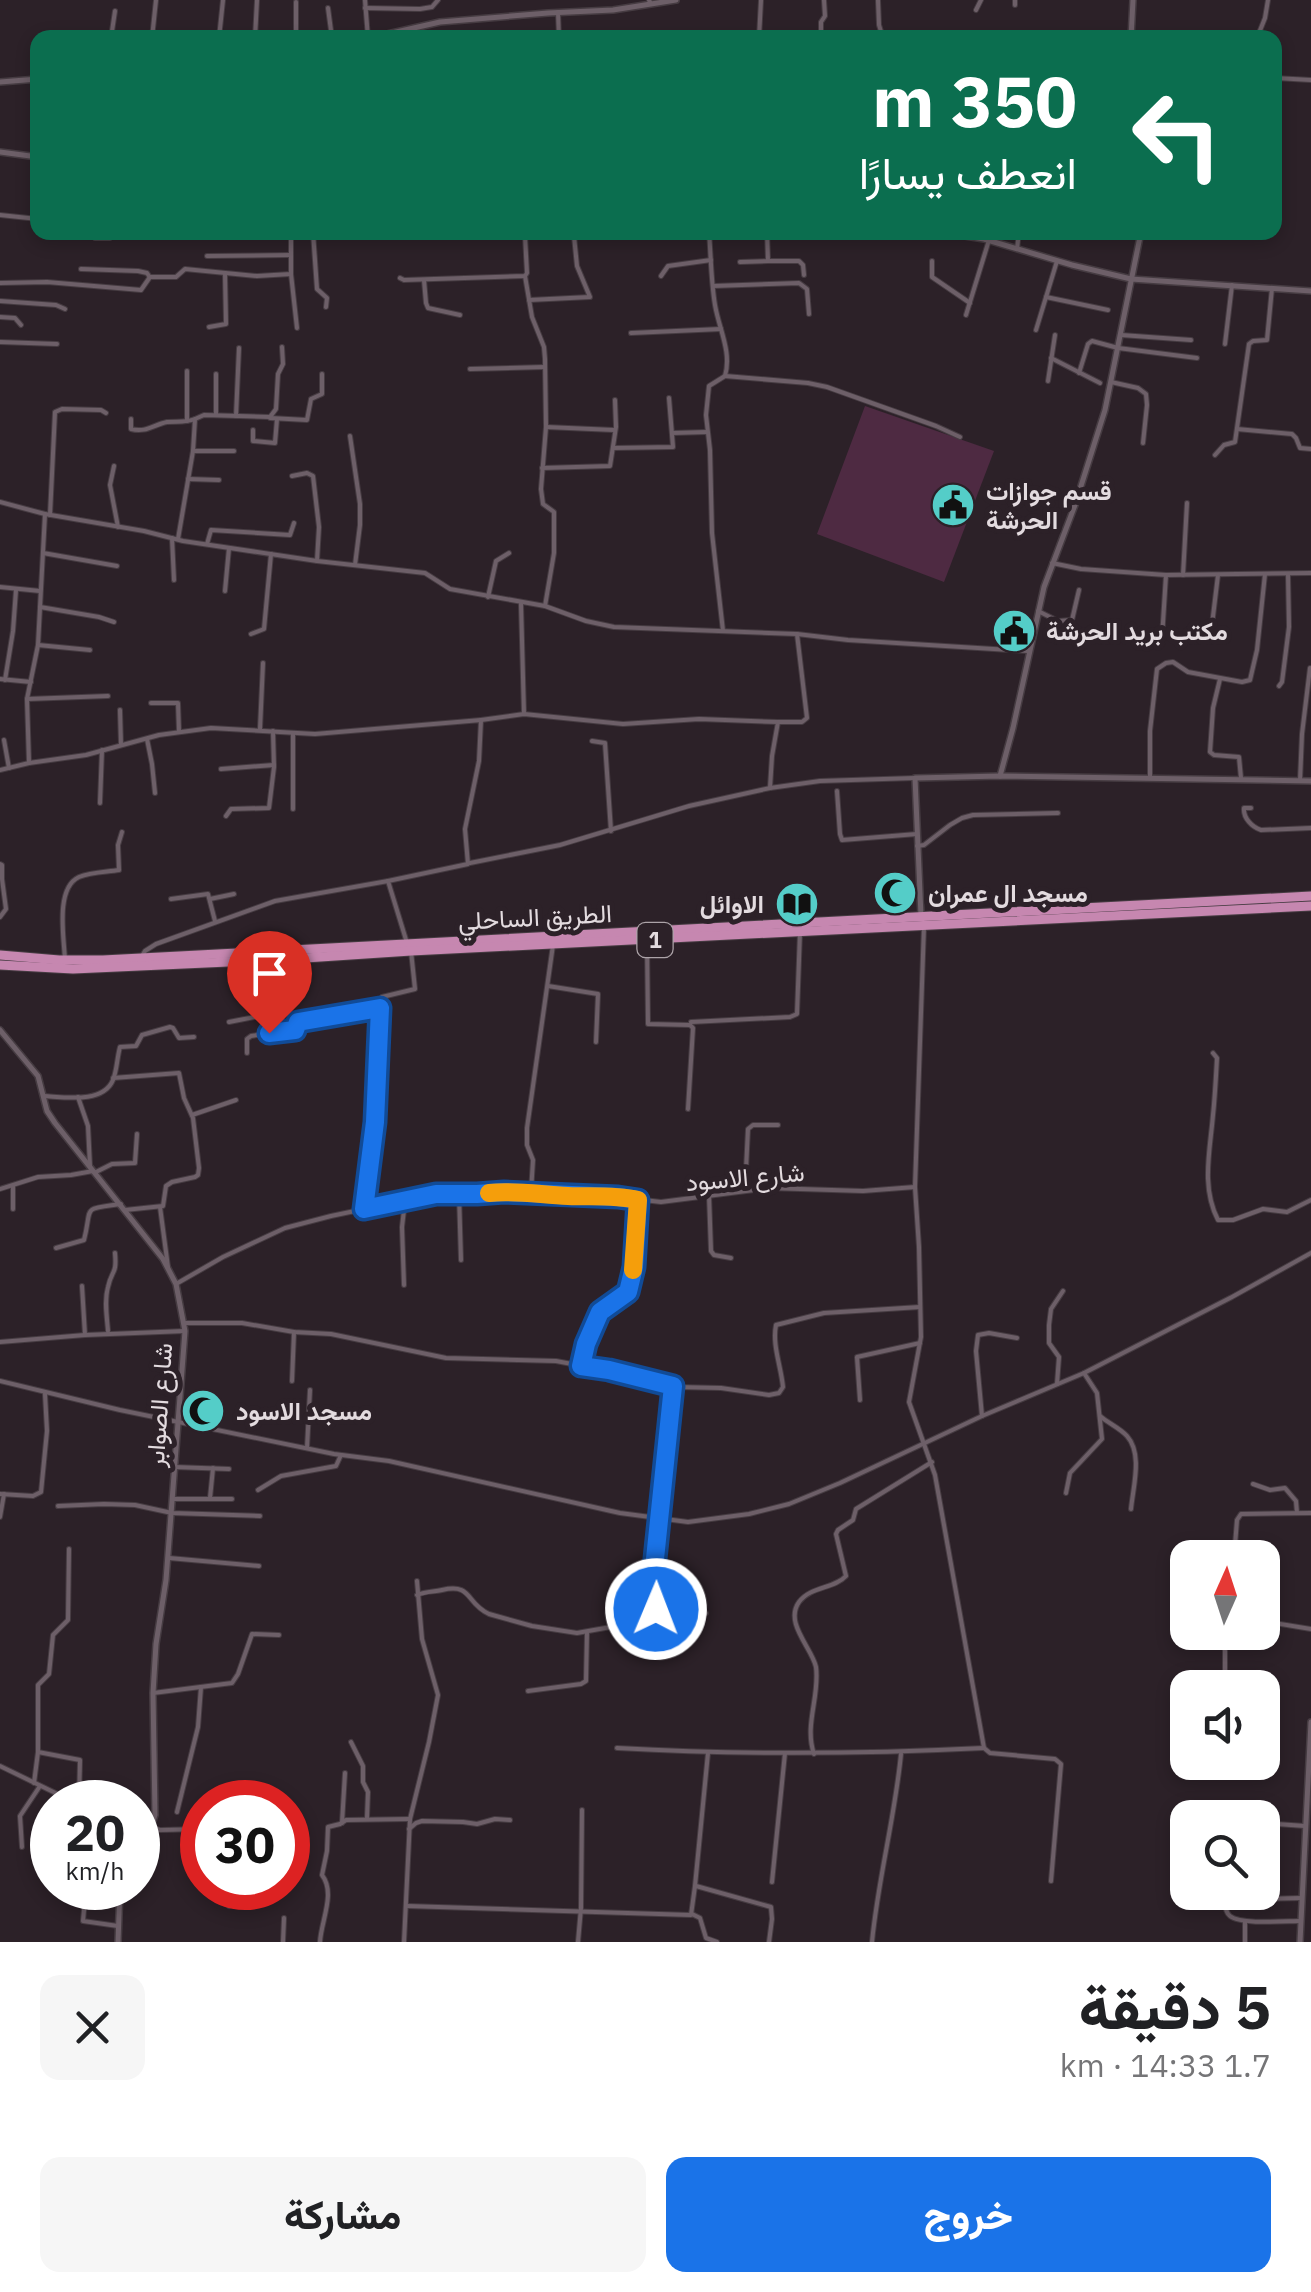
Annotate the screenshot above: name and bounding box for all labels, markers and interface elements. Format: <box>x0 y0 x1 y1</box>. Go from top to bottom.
text: 350 m <box>872 55 1077 146</box>
icon: left <box>1112 70 1242 200</box>
text: انعطف يسارًا <box>859 143 1077 201</box>
place label: قسم جوازات الحرشة <box>986 474 1112 536</box>
public building icon: قسم جوازات الحرشة <box>930 482 976 528</box>
public building icon: مكتب بريد الحرشة <box>991 608 1037 654</box>
place label: مكتب بريد الحرشة <box>1046 614 1228 647</box>
mosque icon: مسجد ال عمران <box>872 870 918 916</box>
place label: مسجد ال عمران <box>928 876 1088 909</box>
library icon: الاوائل <box>774 881 820 927</box>
place label: الاوائل <box>700 887 764 920</box>
street label: الطريق الساحلي <box>457 896 613 942</box>
road number: 1 <box>638 923 672 957</box>
pin <box>227 931 312 1034</box>
icon: arrive <box>242 946 297 1001</box>
street label: شارع الاسود <box>684 1155 806 1199</box>
street label: شارع الصوابر <box>138 1342 180 1469</box>
mosque icon: مسجد الاسود <box>180 1388 226 1434</box>
place label: مسجد الاسود <box>236 1394 372 1427</box>
north arrow <box>1170 1540 1280 1650</box>
map controls <box>1170 1540 1280 1910</box>
position arrow <box>604 1557 708 1661</box>
button: sound <box>1170 1670 1280 1780</box>
speed limit sign: 30 <box>180 1780 310 1910</box>
text: 20 <box>65 1800 125 1865</box>
button: search <box>1170 1800 1280 1910</box>
text: km/h <box>66 1854 124 1887</box>
text: 5 دقيقة <box>1079 1967 1271 2046</box>
button: close <box>40 1975 145 2080</box>
text: 1.7 km · 14:33 <box>1060 2044 1271 2086</box>
button: مشاركة <box>40 2157 646 2272</box>
button: خروج <box>666 2157 1271 2272</box>

